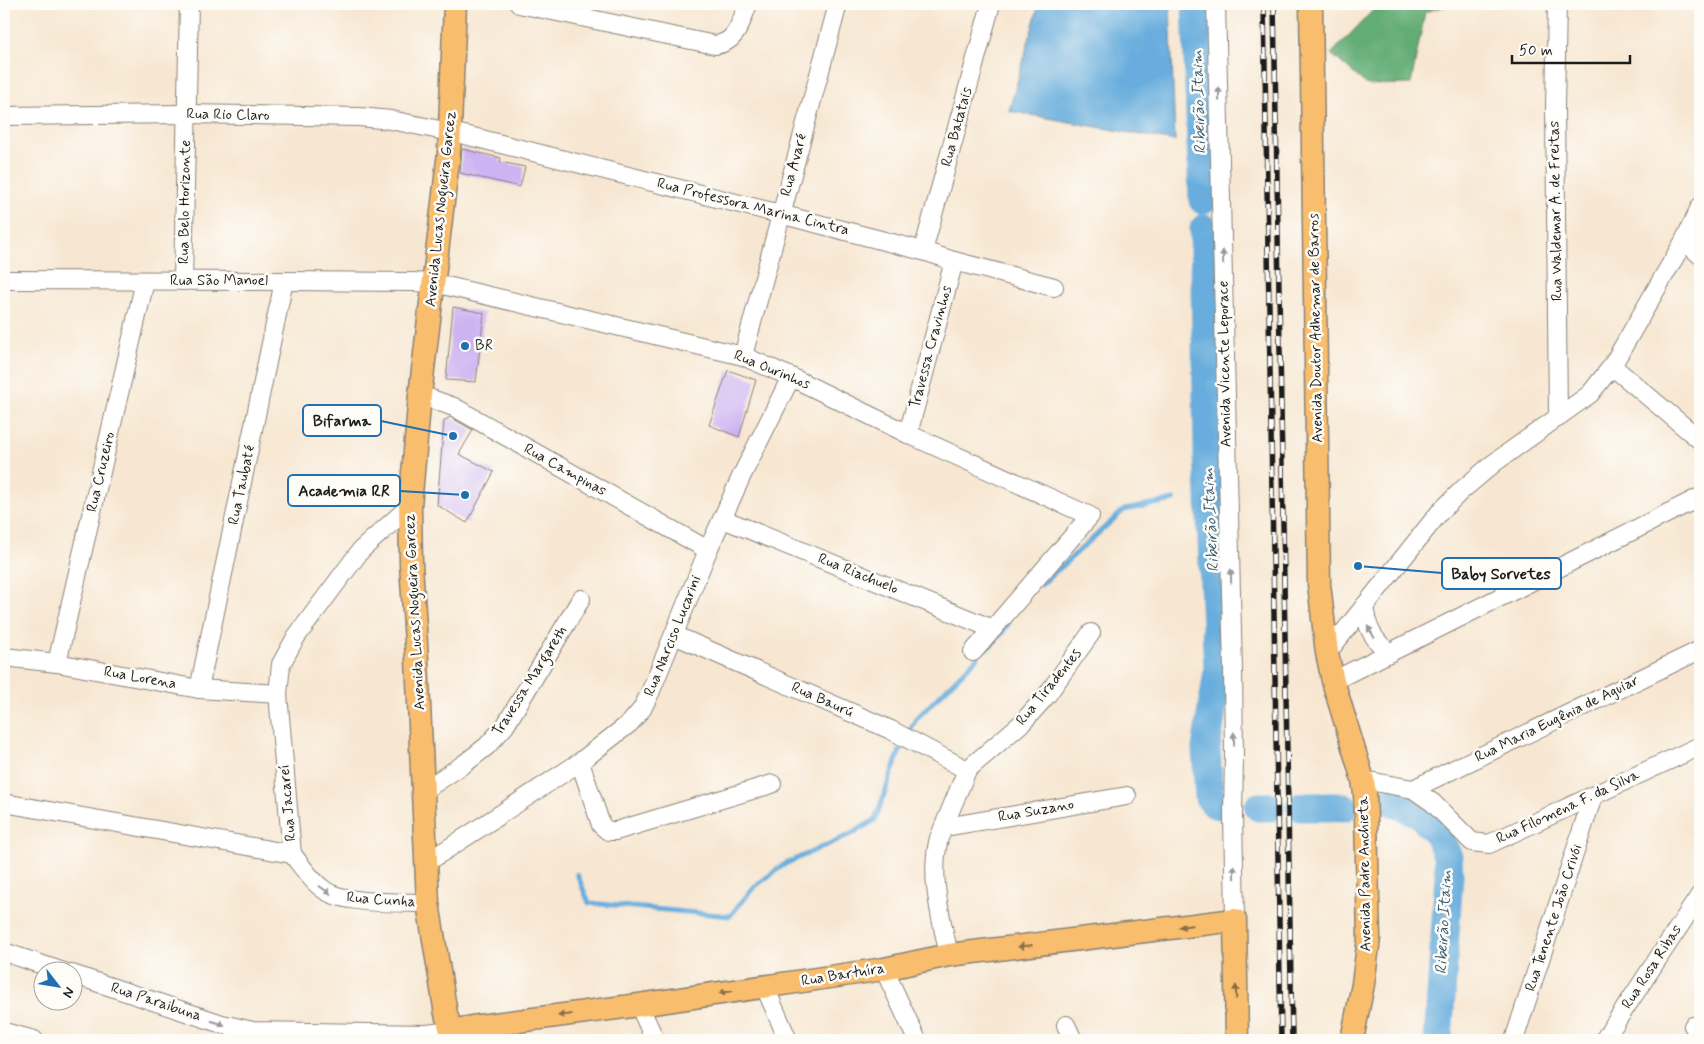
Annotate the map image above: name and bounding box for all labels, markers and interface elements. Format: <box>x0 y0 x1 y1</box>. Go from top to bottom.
scale bar <box>1512 32 1629 64</box>
text: 50 m <box>1519 41 1553 61</box>
water label: Ribeirão Itaim <box>1187 49 1211 155</box>
street label: Rua Batatais <box>937 85 977 169</box>
one-way arrow <box>1214 86 1222 102</box>
street label: Rua Rio Claro <box>186 104 270 126</box>
street label: Avenida Lucas Nogueira Garcez <box>421 110 462 308</box>
street label: Rua Waldemar A. de Freitas <box>1544 120 1568 301</box>
street label: Rua Avaré <box>776 131 812 199</box>
street label: Rua Belo Horizonte <box>174 140 196 264</box>
street label: Rua Professora Marina Cintra <box>655 173 851 241</box>
street label: Avenida Doutor Adhemar de Barros <box>1304 213 1328 443</box>
one-way arrow <box>1218 248 1226 264</box>
street label: Rua São Manoel <box>170 271 268 291</box>
street label: Avenida Vicente Leporace <box>1214 280 1236 448</box>
street label: Travessa Cravinhos <box>905 283 957 410</box>
place label: BR <box>475 336 493 356</box>
marker: BR <box>459 340 471 352</box>
street label: Rua Ourinhos <box>731 346 814 395</box>
callout: Bifarma <box>303 405 381 436</box>
text: Bifarma <box>313 411 372 432</box>
street label: Rua Cruzeiro <box>82 430 120 514</box>
street label: Rua Campinas <box>520 439 610 501</box>
street label: Rua Taubaté <box>224 443 260 527</box>
water label: Ribeirão Itaim <box>1198 467 1224 573</box>
callout: Academia RR <box>288 475 400 506</box>
text: Academia RR <box>298 481 390 502</box>
street label: Avenida Lucas Nogueira Garcez <box>400 513 431 711</box>
street label: Rua Riachuelo <box>815 549 901 599</box>
callout: Baby Sorvetes <box>1442 558 1561 589</box>
text: Baby Sorvetes <box>1451 564 1551 585</box>
one-way arrow <box>1227 568 1235 584</box>
street label: Rua Narciso Lucarini <box>640 573 706 699</box>
street label: Travessa Margareth <box>488 622 573 741</box>
one-way arrow <box>1367 626 1376 639</box>
street label: Rua Tiradentes <box>1012 644 1086 730</box>
street label: Rua Lorena <box>102 662 178 694</box>
street label: Rua Maria Eugênia de Aguiar <box>1472 671 1642 767</box>
street label: Rua Baurú <box>788 678 856 723</box>
one-way arrow <box>1230 731 1238 747</box>
street label: Rua Jacareí <box>275 764 301 842</box>
street label: Rua Filomena F. da Silva <box>1493 765 1644 849</box>
street label: Rua Suzano <box>997 794 1075 828</box>
street label: Avenida Padre Anchieta <box>1354 795 1376 952</box>
street label: Rua Tenente João Crivói <box>1521 842 1587 994</box>
one-way arrow <box>1230 863 1238 879</box>
water label: Ribeirão Itaim <box>1431 869 1457 975</box>
one-way arrow <box>318 885 332 895</box>
street label: Rua Cunha <box>346 888 416 912</box>
street label: Rua Rosa Ribas <box>1617 921 1687 1013</box>
one-way arrow <box>1178 922 1194 930</box>
one-way arrow <box>1017 942 1033 950</box>
street label: Rua Bartuíra <box>800 958 886 991</box>
north arrow <box>32 962 82 1012</box>
street label: Rua Paraibuna <box>108 978 204 1026</box>
one-way arrow <box>1232 983 1240 999</box>
text: N <box>58 984 78 1001</box>
one-way arrow <box>718 989 734 997</box>
one-way arrow <box>557 1011 573 1019</box>
one-way arrow <box>211 1019 226 1027</box>

